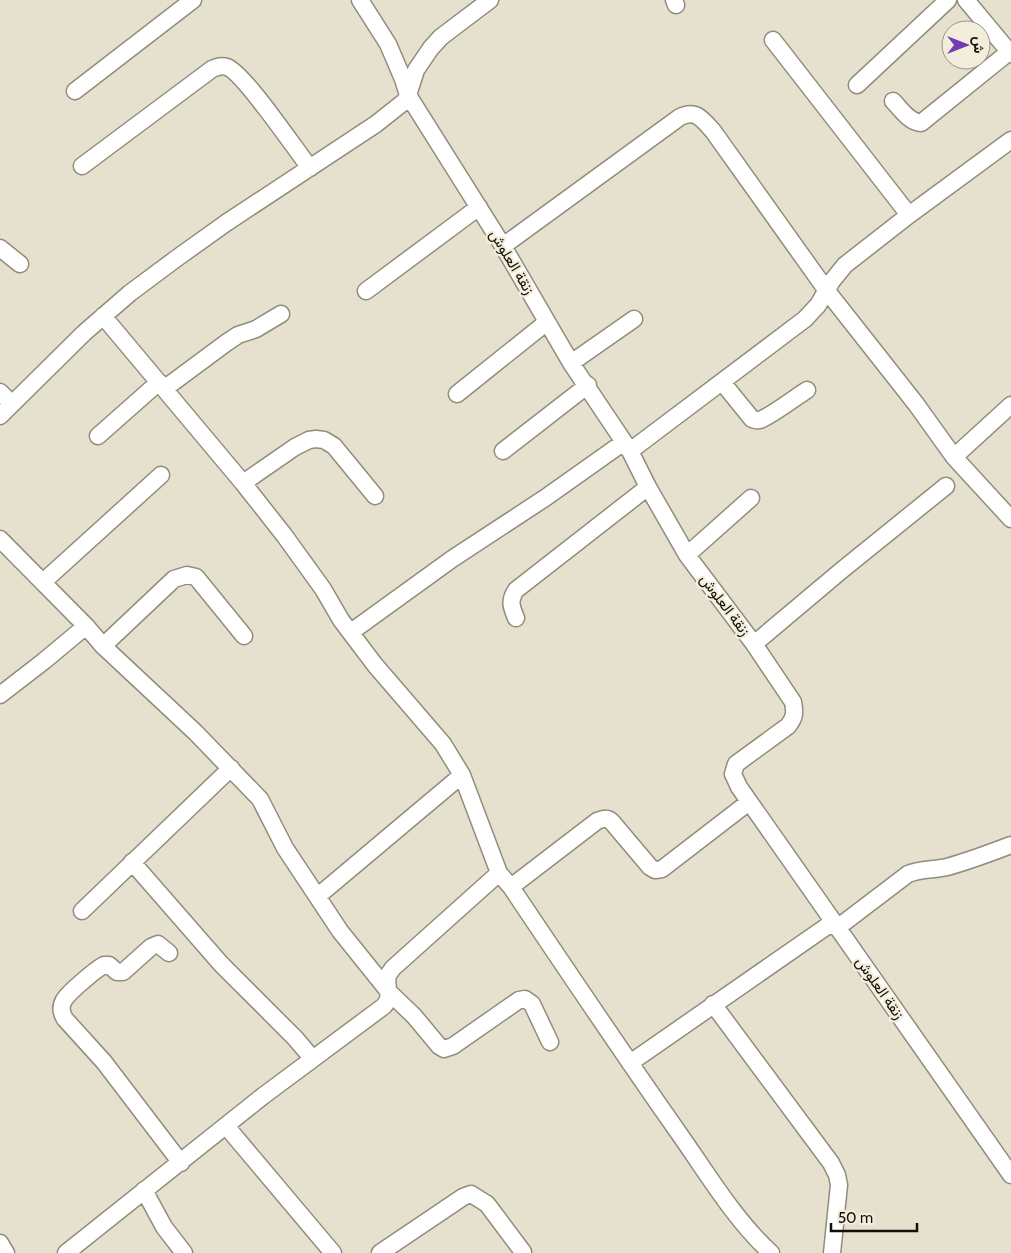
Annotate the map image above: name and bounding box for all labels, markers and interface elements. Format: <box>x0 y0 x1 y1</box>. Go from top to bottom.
north arrow <box>941 20 991 70</box>
text: ش <box>970 37 988 54</box>
street label: زنقة العلوش <box>485 226 538 298</box>
street label: زنقة العلوش <box>695 571 754 640</box>
street label: زنقة العلوش <box>851 953 908 1023</box>
scale bar <box>831 1200 917 1232</box>
text: 50 m <box>838 1209 873 1227</box>

